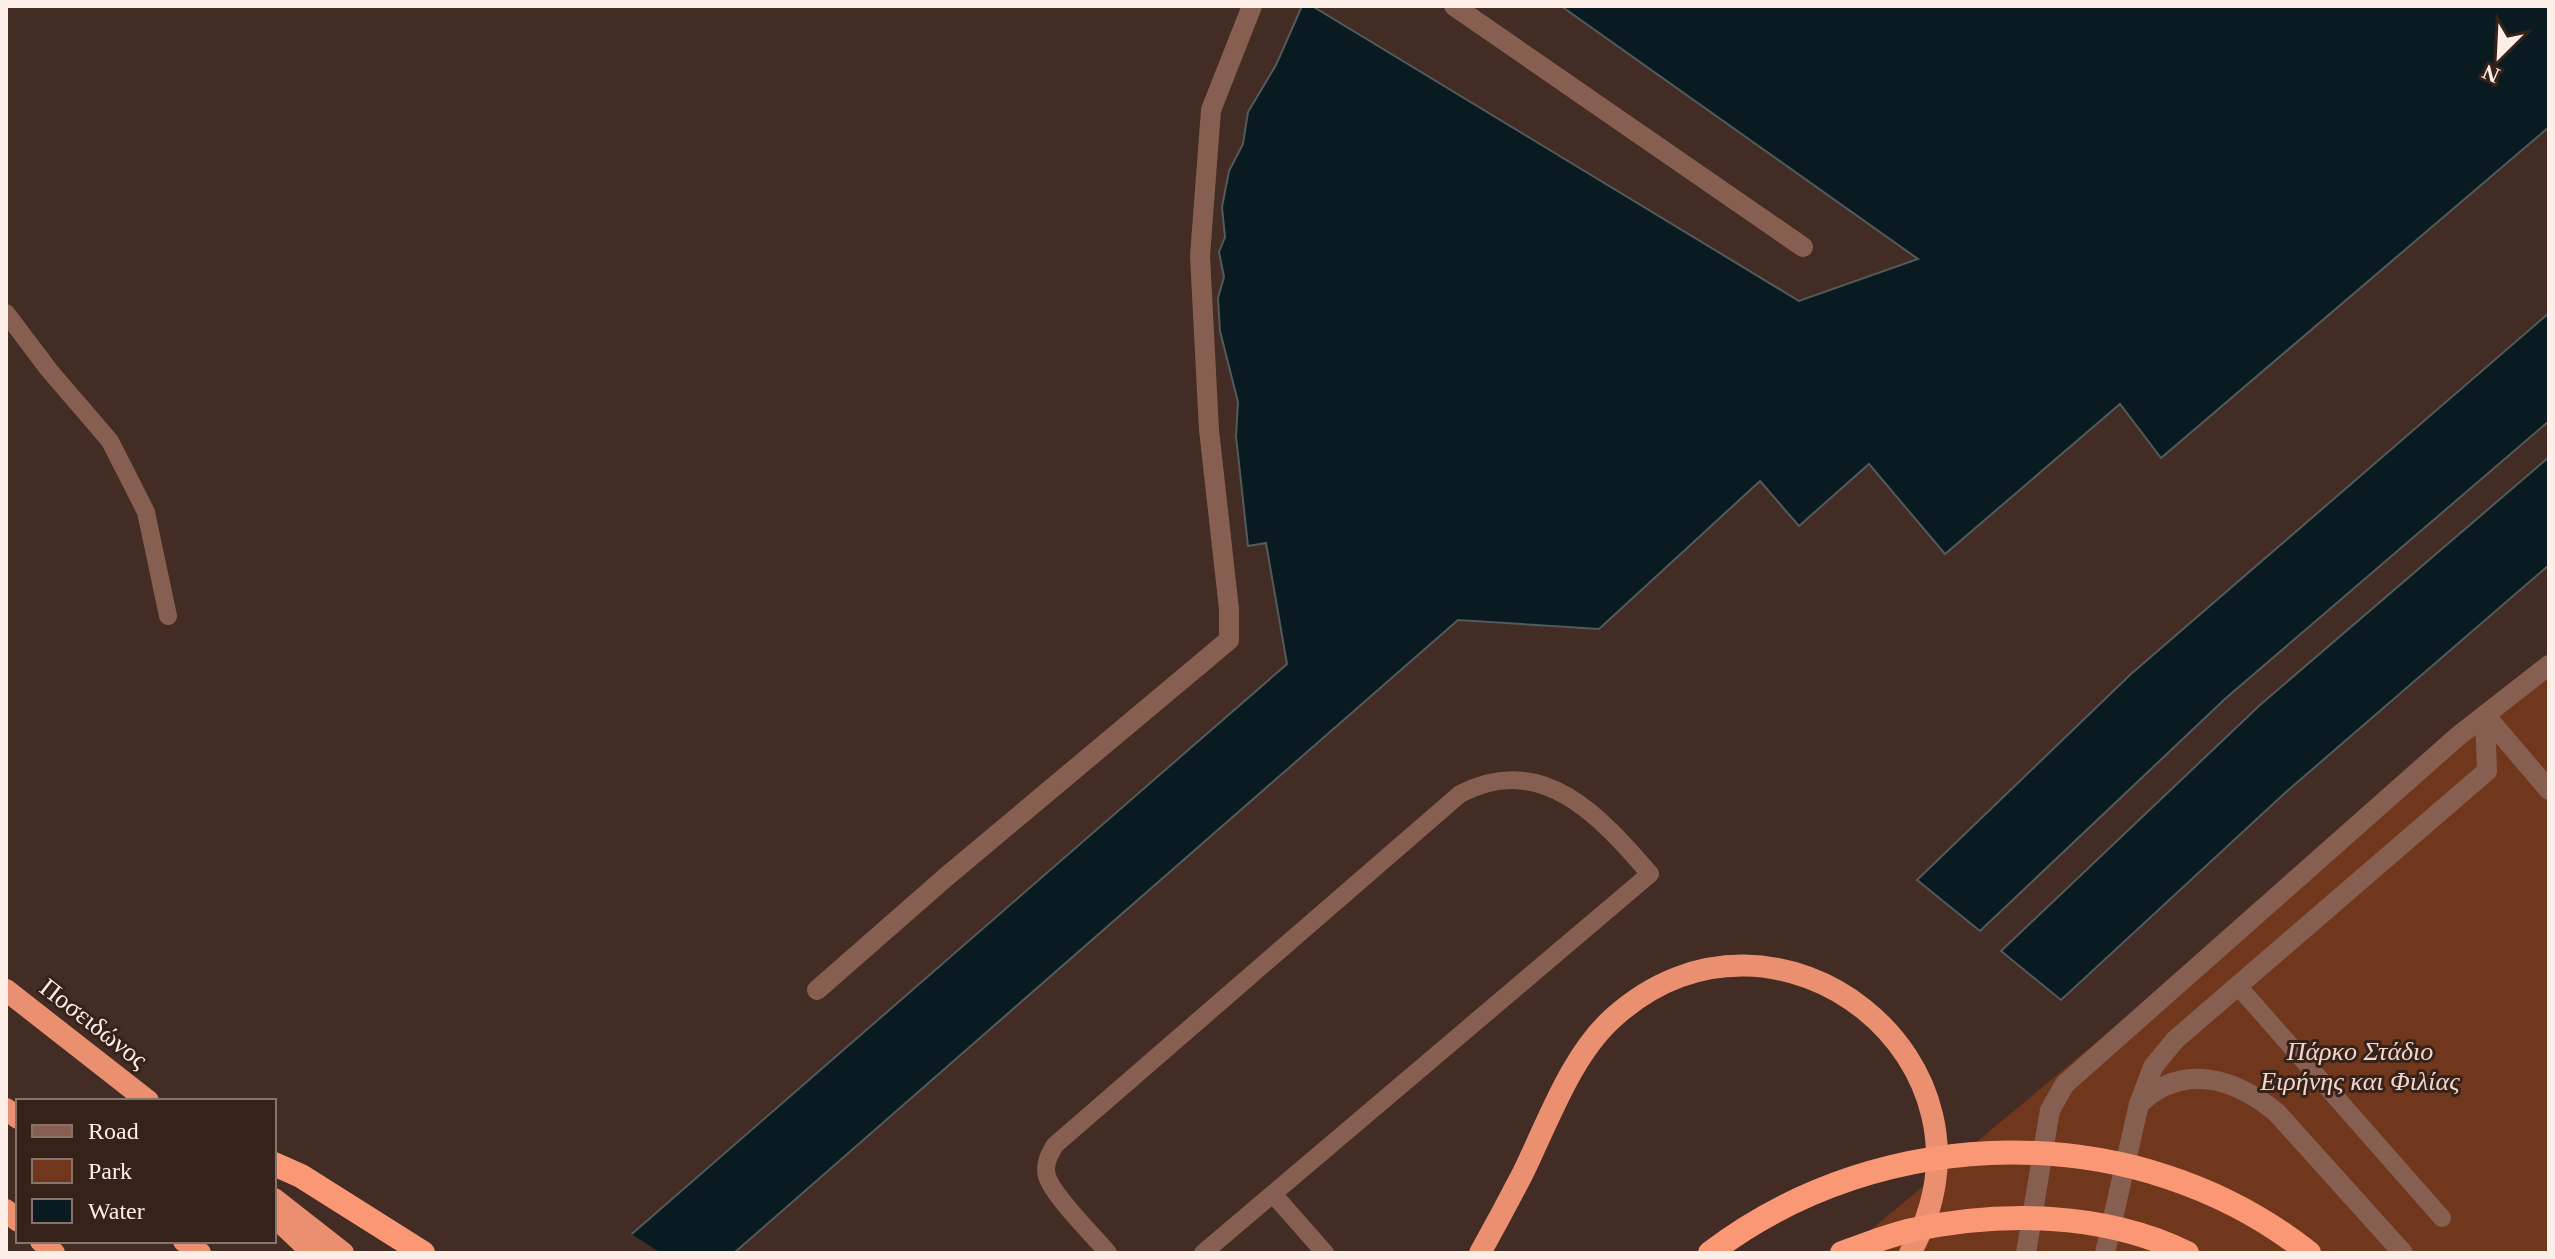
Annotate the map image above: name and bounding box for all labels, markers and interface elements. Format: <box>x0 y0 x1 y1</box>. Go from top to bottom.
north arrow <box>2459 16 2539 96</box>
text: N <box>2479 59 2503 88</box>
street label: Ποσειδώνος <box>34 973 154 1075</box>
park label: Πάρκο Στάδιο Ειρήνης και Φιλίας <box>2259 1037 2460 1096</box>
legend <box>16 1099 276 1243</box>
text: Road <box>88 1118 139 1144</box>
text: Park <box>88 1158 132 1184</box>
text: Water <box>88 1198 145 1224</box>

